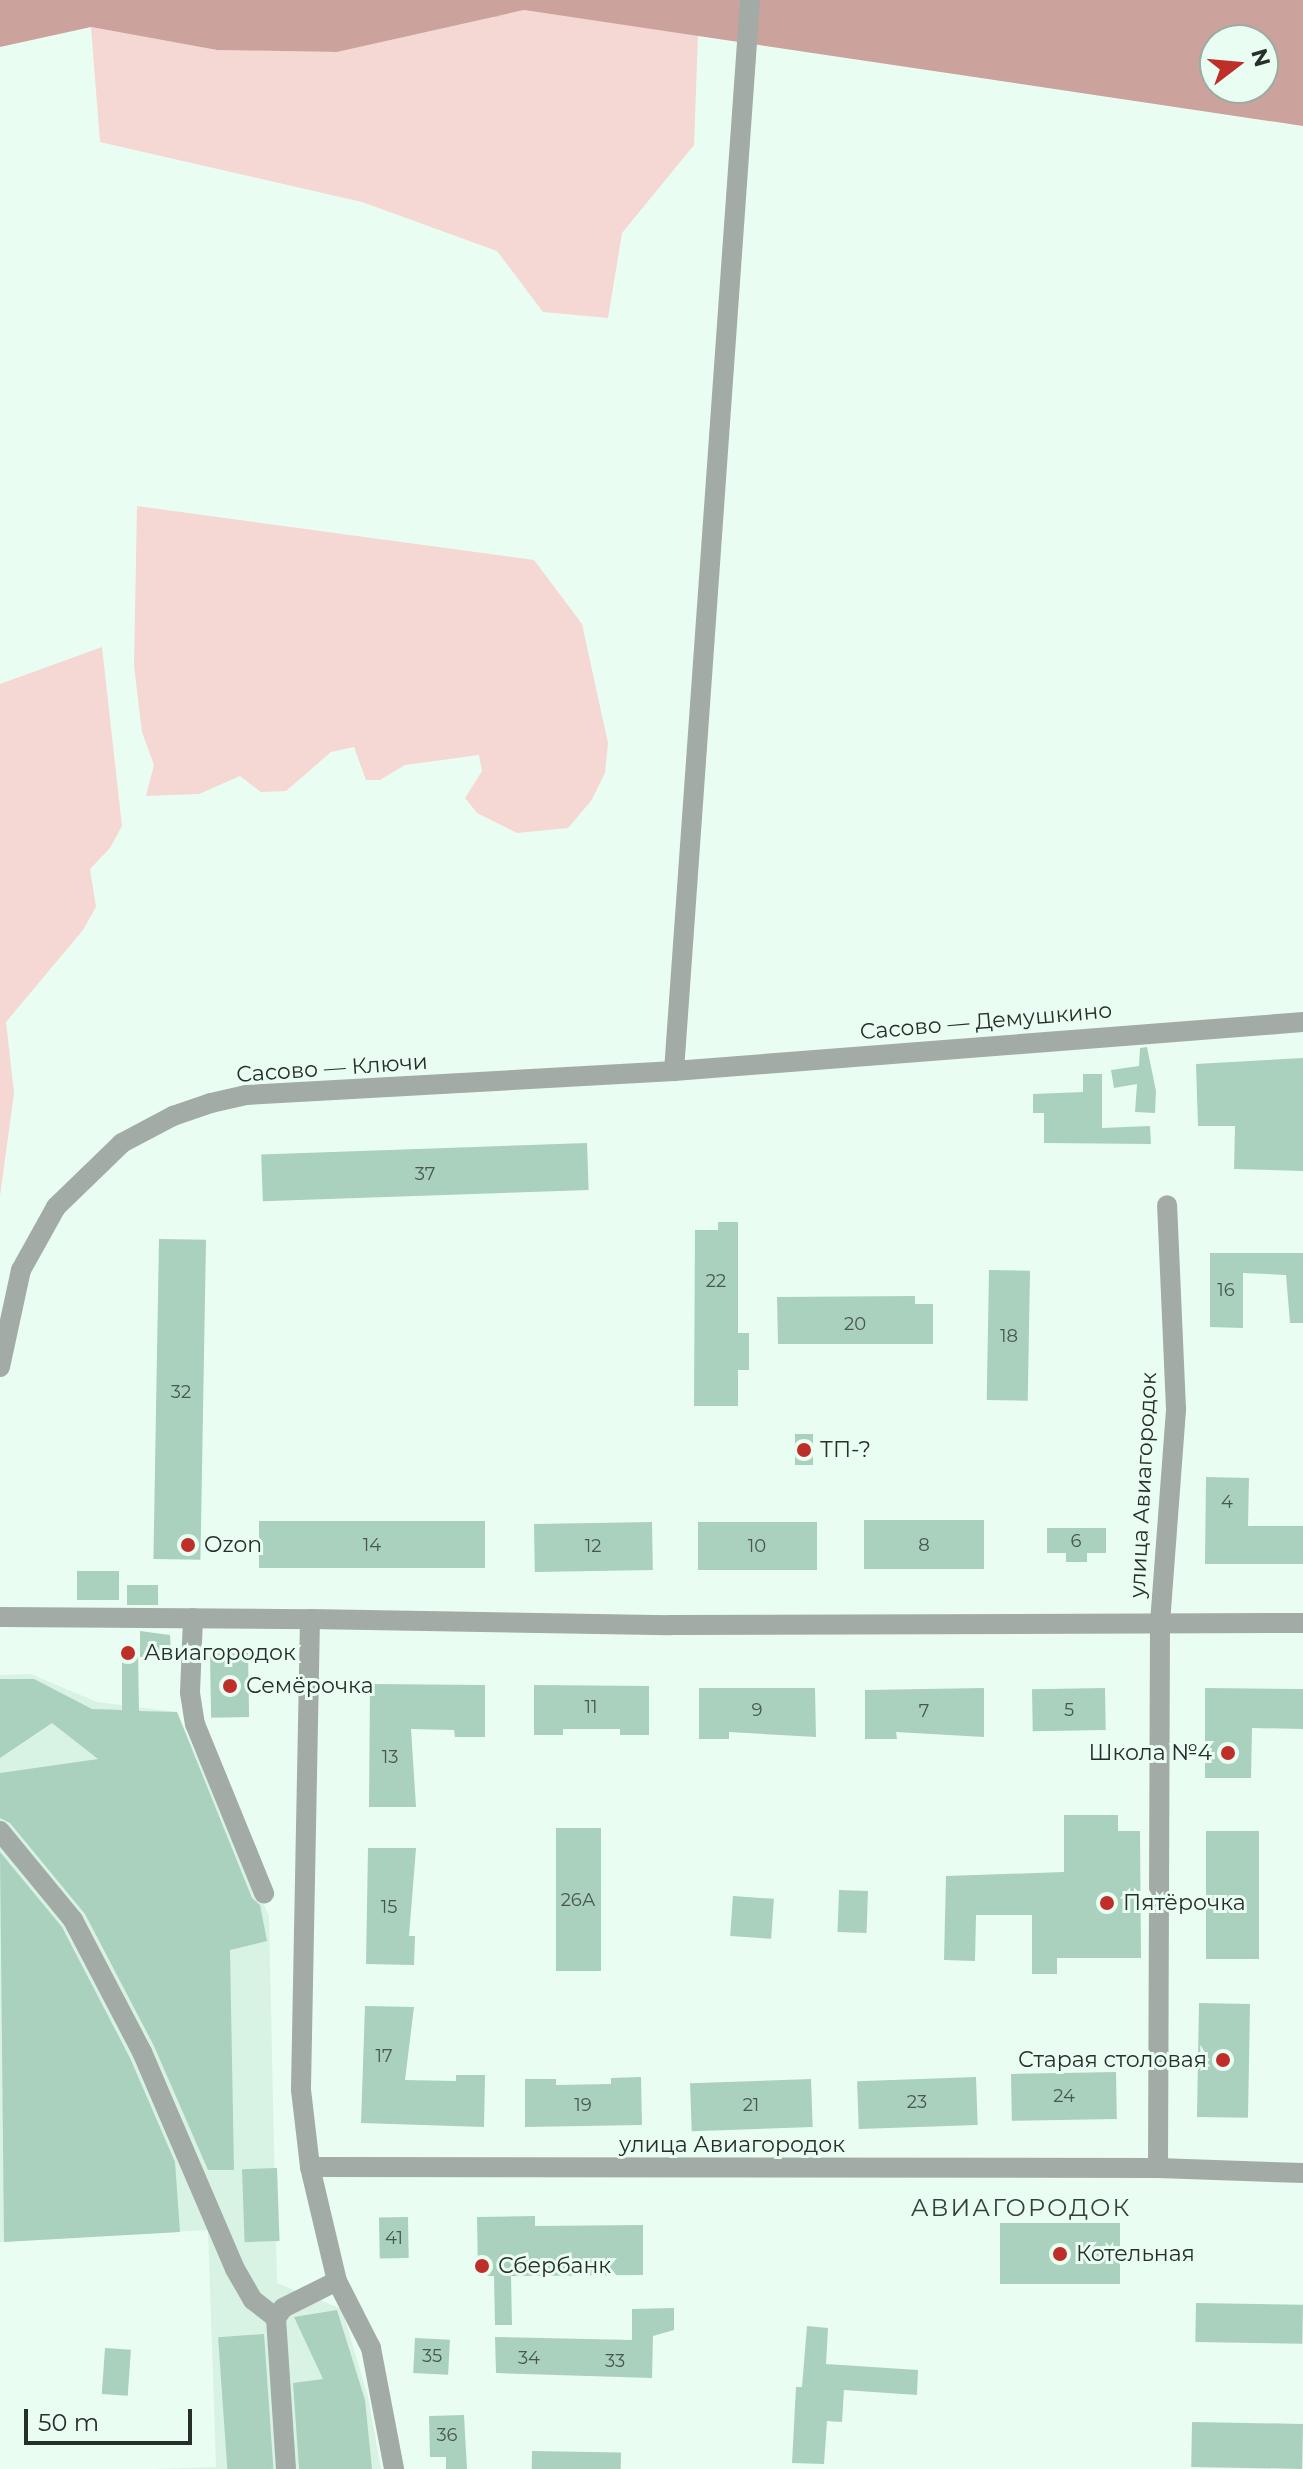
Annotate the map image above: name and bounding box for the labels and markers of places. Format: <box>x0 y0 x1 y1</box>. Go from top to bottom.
place label: ТП-? <box>820 1437 871 1463</box>
marker: ТП-? <box>795 1441 813 1459</box>
place label: Ozon <box>204 1532 262 1558</box>
marker: Ozon <box>179 1536 197 1554</box>
place label: Авиагородок <box>144 1640 296 1666</box>
marker: Авиагородок <box>119 1644 137 1662</box>
place label: Семёрочка <box>246 1673 373 1699</box>
marker: Семёрочка <box>221 1677 239 1695</box>
place label: Школа №4 <box>1088 1740 1212 1766</box>
marker: Школа №4 <box>1219 1744 1237 1762</box>
place label: Пятёрочка <box>1123 1890 1246 1916</box>
marker: Пятёрочка <box>1098 1894 1116 1912</box>
place label: Старая столовая <box>1018 2047 1207 2073</box>
marker: Старая столовая <box>1214 2051 1232 2069</box>
place label: Котельная <box>1076 2241 1195 2267</box>
marker: Котельная <box>1051 2245 1069 2263</box>
place label: Сбербанк <box>498 2253 611 2279</box>
marker: Сбербанк <box>473 2257 491 2275</box>

